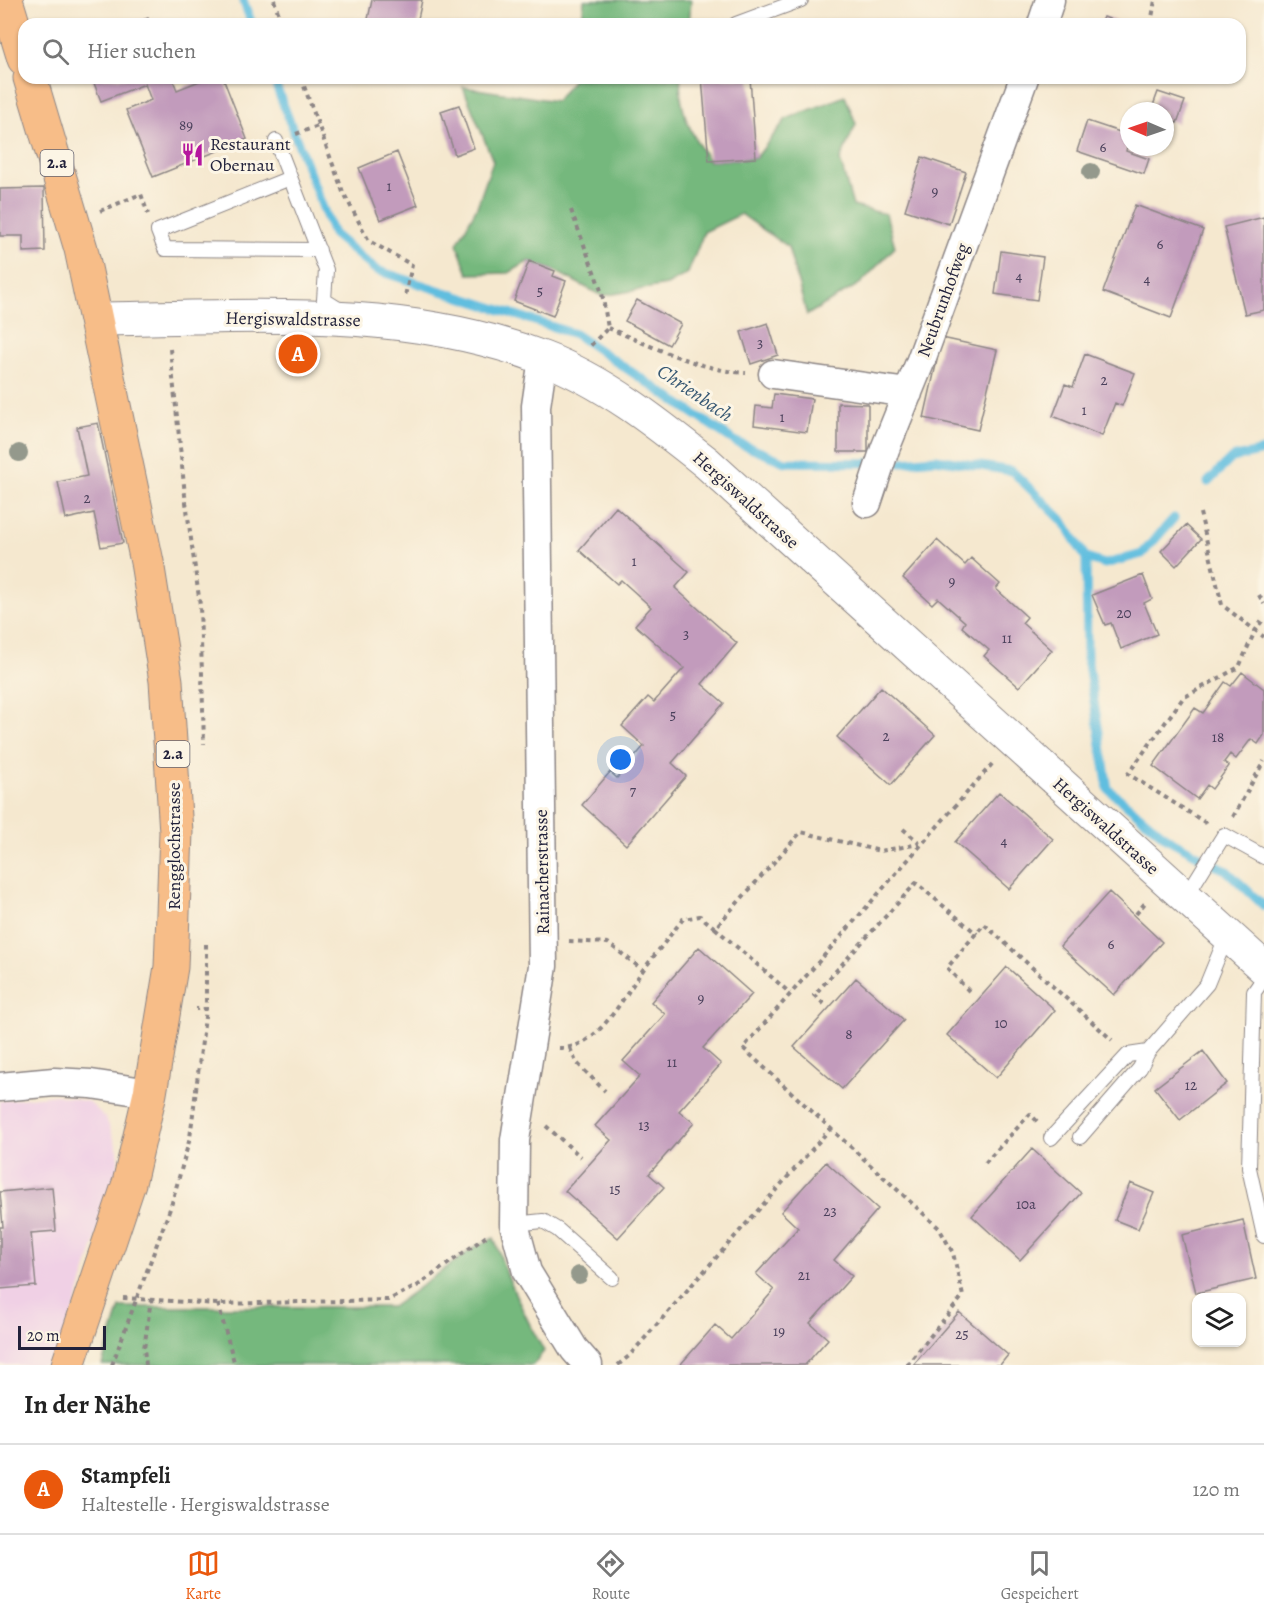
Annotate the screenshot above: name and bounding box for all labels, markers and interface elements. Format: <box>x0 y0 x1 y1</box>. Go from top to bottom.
search box <box>18 18 1246 84</box>
icon: search <box>39 35 72 68</box>
text: Hier suchen <box>87 36 196 66</box>
north arrow <box>1120 102 1174 156</box>
house number: 89 <box>179 115 193 135</box>
place label: Restaurant Obernau <box>210 132 291 177</box>
house number: 6 <box>1100 137 1107 157</box>
restaurant icon: Restaurant Obernau <box>179 141 205 167</box>
road number: 2.a <box>40 150 74 176</box>
house number: 1 <box>386 176 392 196</box>
house number: 9 <box>932 181 939 201</box>
house number: 6 <box>1157 234 1164 254</box>
street label: Neubrunhofweg <box>911 240 975 360</box>
house number: 4 <box>1016 266 1023 286</box>
house number: 4 <box>1144 269 1151 289</box>
house number: 5 <box>537 281 543 301</box>
street label: Hergiswaldstrasse <box>225 306 361 332</box>
pin: A <box>278 332 318 376</box>
house number: 3 <box>757 333 763 353</box>
water label: Chrienbach <box>652 358 738 428</box>
house number: 2 <box>1100 370 1108 390</box>
house number: 1 <box>1081 400 1087 420</box>
house number: 1 <box>779 407 785 427</box>
street label: Hergiswaldstrasse <box>688 446 804 554</box>
house number: 2 <box>83 488 91 508</box>
house number: 1 <box>631 551 637 571</box>
house number: 9 <box>949 571 956 591</box>
house number: 20 <box>1116 603 1132 623</box>
house number: 3 <box>683 624 689 644</box>
house number: 11 <box>1002 628 1012 648</box>
house number: 5 <box>670 705 676 725</box>
house number: 2 <box>882 726 890 746</box>
house number: 18 <box>1212 727 1224 747</box>
road number: 2.a <box>156 741 190 767</box>
your location <box>606 745 635 774</box>
street label: Hergiswaldstrasse <box>1048 772 1164 880</box>
house number: 7 <box>630 781 637 801</box>
street label: Rengglochstrasse <box>162 782 186 910</box>
street label: Rainacherstrasse <box>529 809 555 935</box>
house number: 4 <box>1001 831 1008 851</box>
house number: 6 <box>1108 934 1115 954</box>
house number: 9 <box>698 988 705 1008</box>
house number: 10 <box>994 1013 1008 1033</box>
house number: 8 <box>845 1024 853 1044</box>
house number: 11 <box>667 1052 677 1072</box>
house number: 12 <box>1185 1075 1197 1095</box>
house number: 13 <box>638 1115 650 1135</box>
house number: 15 <box>609 1179 621 1199</box>
house number: 10a <box>1016 1194 1036 1214</box>
house number: 23 <box>823 1201 837 1221</box>
house number: 21 <box>798 1265 810 1285</box>
map controls <box>1192 1293 1246 1347</box>
button: layers <box>1192 1293 1246 1347</box>
house number: 19 <box>773 1321 785 1341</box>
scale bar <box>18 1323 106 1350</box>
house number: 25 <box>955 1324 969 1344</box>
text: 20 m <box>27 1325 60 1347</box>
text: In der Nähe <box>24 1387 151 1422</box>
text: Stampfeli <box>81 1461 171 1491</box>
text: A <box>37 1476 50 1503</box>
text: 120 m <box>1192 1476 1240 1503</box>
text: Haltestelle · Hergiswaldstrasse <box>81 1491 330 1518</box>
tab: Karte <box>185 1547 221 1605</box>
tab: Route <box>592 1547 630 1605</box>
tab: Gespeichert <box>1001 1547 1079 1605</box>

